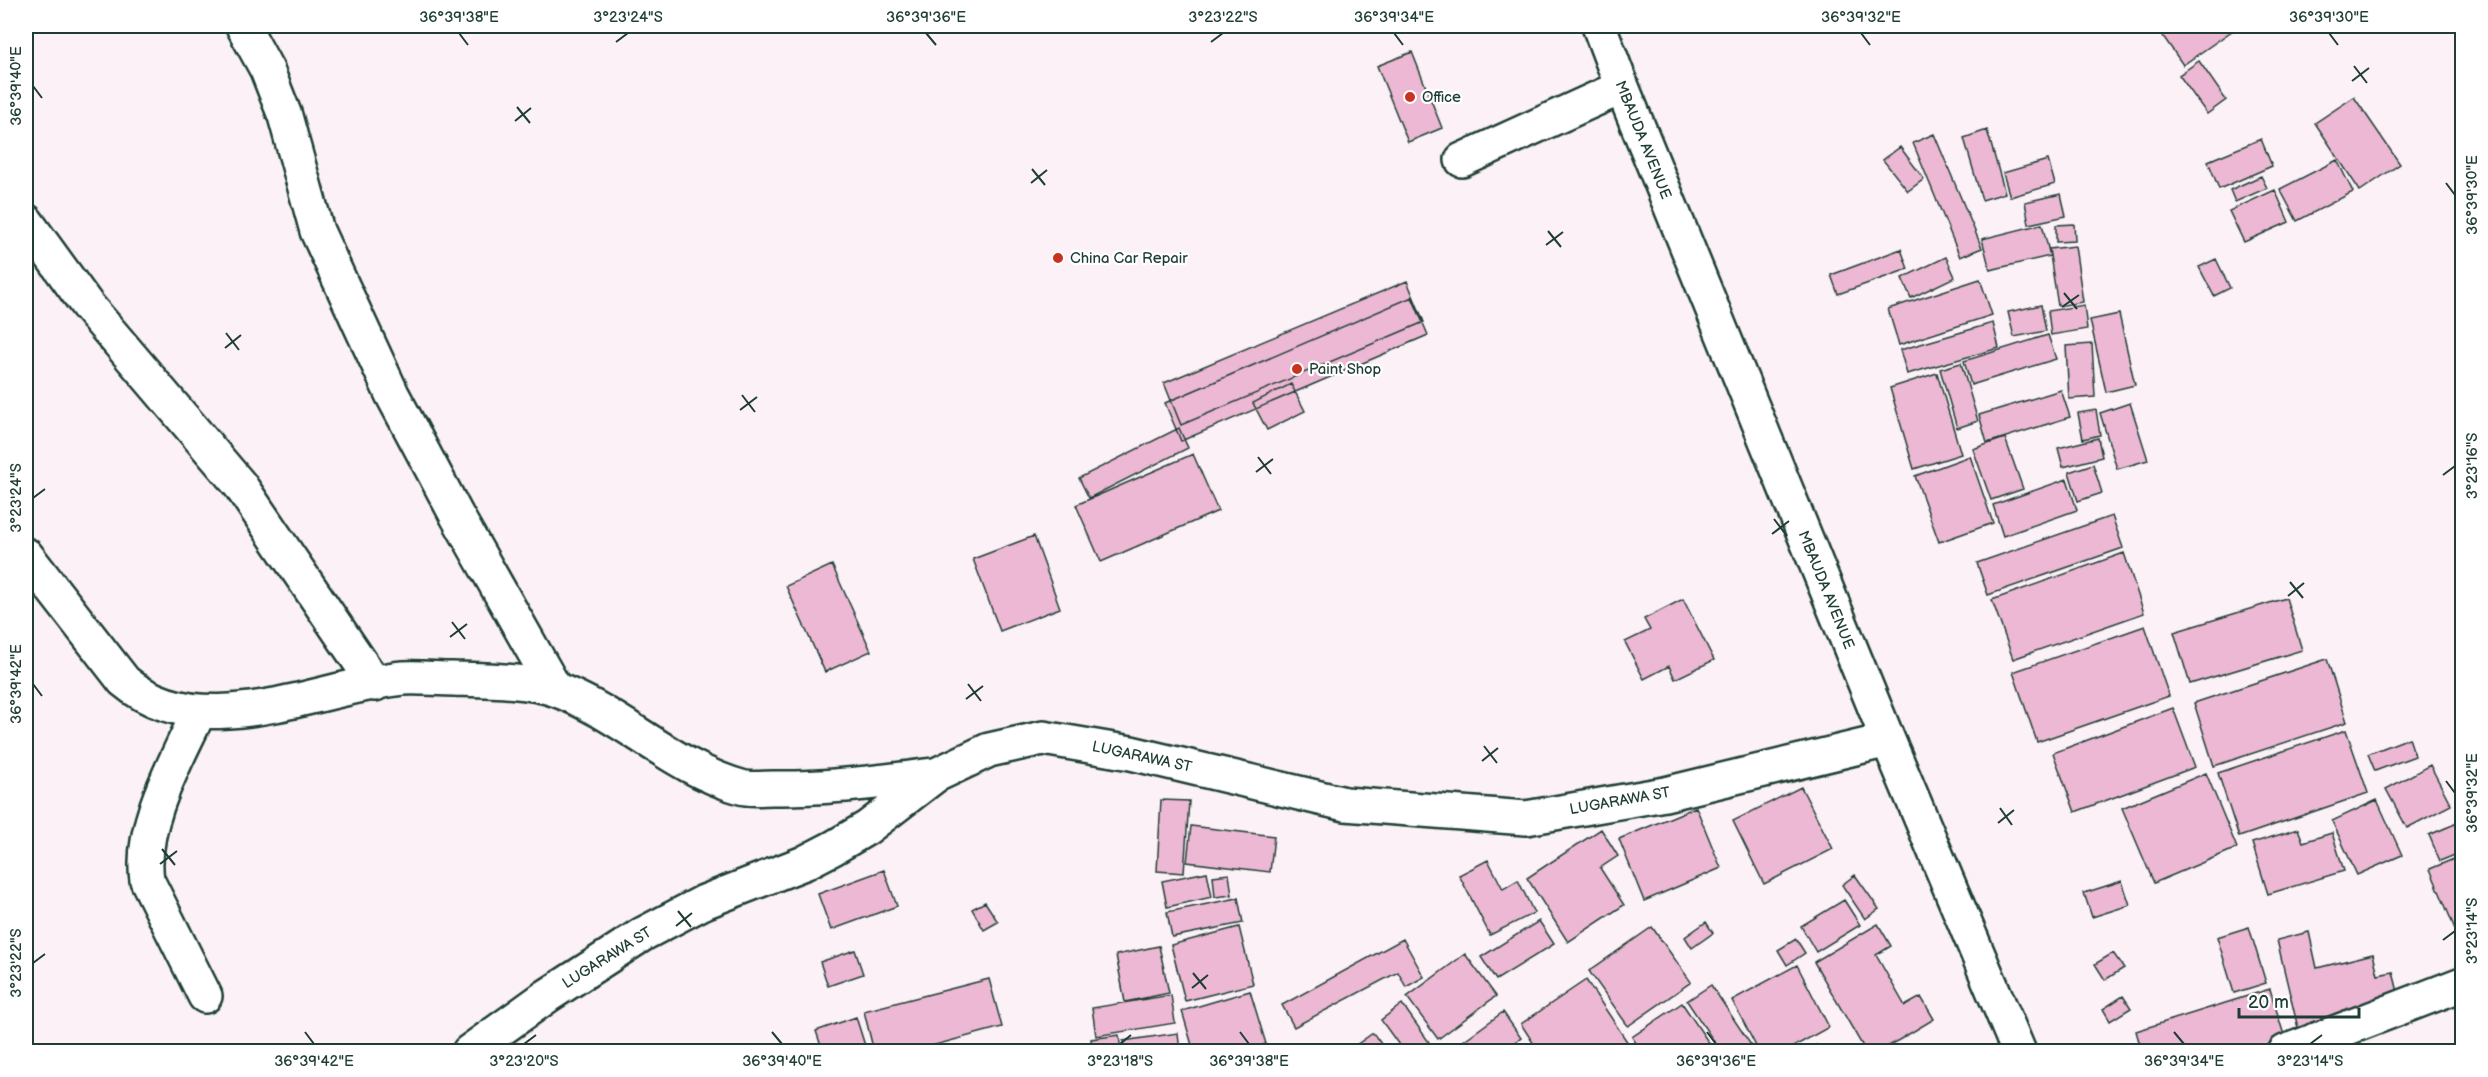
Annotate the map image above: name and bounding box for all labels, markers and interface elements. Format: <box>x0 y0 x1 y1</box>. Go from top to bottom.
text: 36°39'38"E <box>419 8 499 27</box>
text: 3°23'24"S <box>593 8 663 27</box>
text: 36°39'36"E <box>886 8 966 27</box>
text: 3°23'22"S <box>1188 8 1258 27</box>
text: 36°39'34"E <box>1354 8 1434 27</box>
text: 36°39'32"E <box>1821 8 1901 27</box>
text: 36°39'30"E <box>2289 8 2369 27</box>
text: 36°39'40"E <box>7 46 26 126</box>
street label: MBAUDA AVENUE <box>1611 78 1675 202</box>
place label: Office <box>1422 88 1461 107</box>
marker: Office <box>1403 90 1417 104</box>
text: 36°39'30"E <box>2463 155 2482 235</box>
place label: China Car Repair <box>1070 249 1188 268</box>
marker: China Car Repair <box>1051 251 1065 265</box>
place label: Paint Shop <box>1309 360 1382 379</box>
marker: Paint Shop <box>1290 362 1304 376</box>
text: 3°23'16"S <box>2463 433 2482 499</box>
text: 3°23'24"S <box>7 463 26 533</box>
street label: MBAUDA AVENUE <box>1794 528 1858 652</box>
text: 36°39'42"E <box>7 644 26 724</box>
street label: LUGARAWA ST <box>1090 737 1194 777</box>
text: 36°39'32"E <box>2463 753 2482 833</box>
street label: LUGARAWA ST <box>1568 783 1672 819</box>
text: 3°23'14"S <box>2463 898 2482 964</box>
street label: LUGARAWA ST <box>559 923 655 993</box>
text: 3°23'22"S <box>7 928 26 998</box>
scale bar <box>2239 981 2359 1019</box>
text: 20 m <box>2248 992 2289 1013</box>
text: 36°39'42"E <box>274 1052 354 1071</box>
text: 3°23'20"S <box>489 1052 559 1071</box>
text: 36°39'40"E <box>742 1052 822 1071</box>
text: 3°23'18"S <box>1087 1052 1153 1071</box>
text: 36°39'38"E <box>1209 1052 1289 1071</box>
text: 36°39'36"E <box>1676 1052 1756 1071</box>
text: 36°39'34"E <box>2144 1052 2224 1071</box>
text: 3°23'14"S <box>2277 1052 2343 1071</box>

